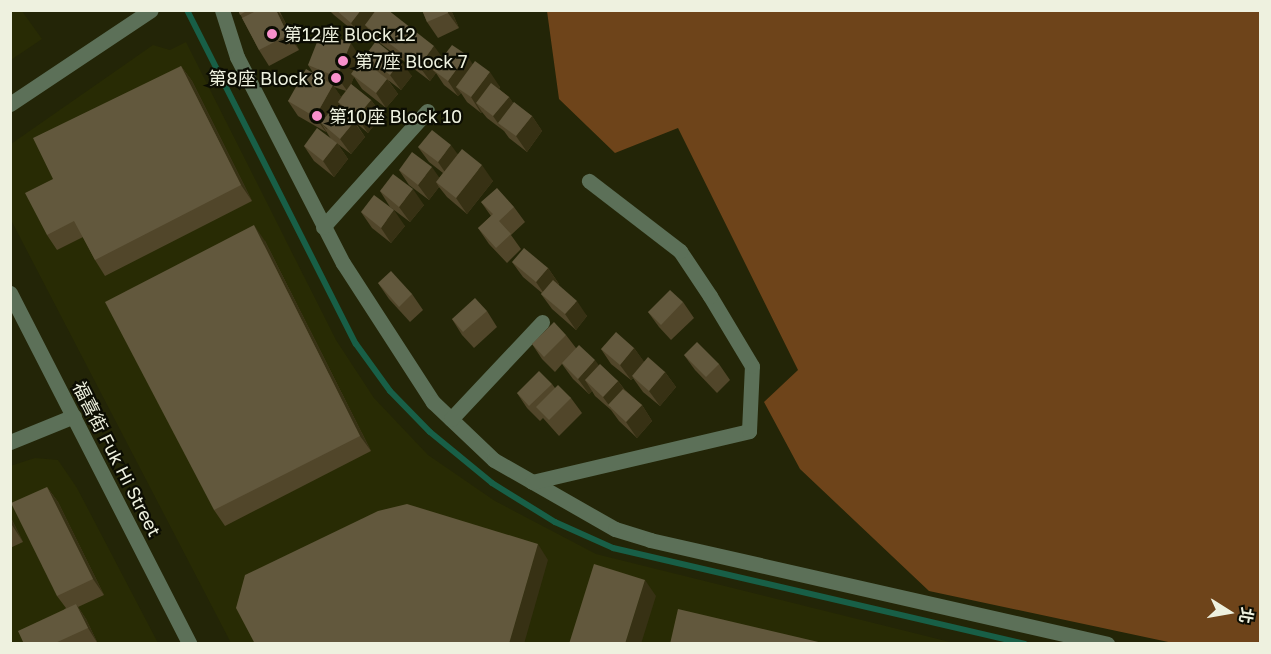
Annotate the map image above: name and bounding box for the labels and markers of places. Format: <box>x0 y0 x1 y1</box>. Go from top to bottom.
place label: 第12座 Block 12 <box>284 23 416 45</box>
marker: 第12座 Block 12 <box>265 27 279 41</box>
place label: 第7座 Block 7 <box>355 50 467 72</box>
marker: 第7座 Block 7 <box>336 54 350 68</box>
place label: 第8座 Block 8 <box>209 67 324 89</box>
marker: 第8座 Block 8 <box>329 71 343 85</box>
place label: 第10座 Block 10 <box>329 105 462 127</box>
marker: 第10座 Block 10 <box>310 109 324 123</box>

